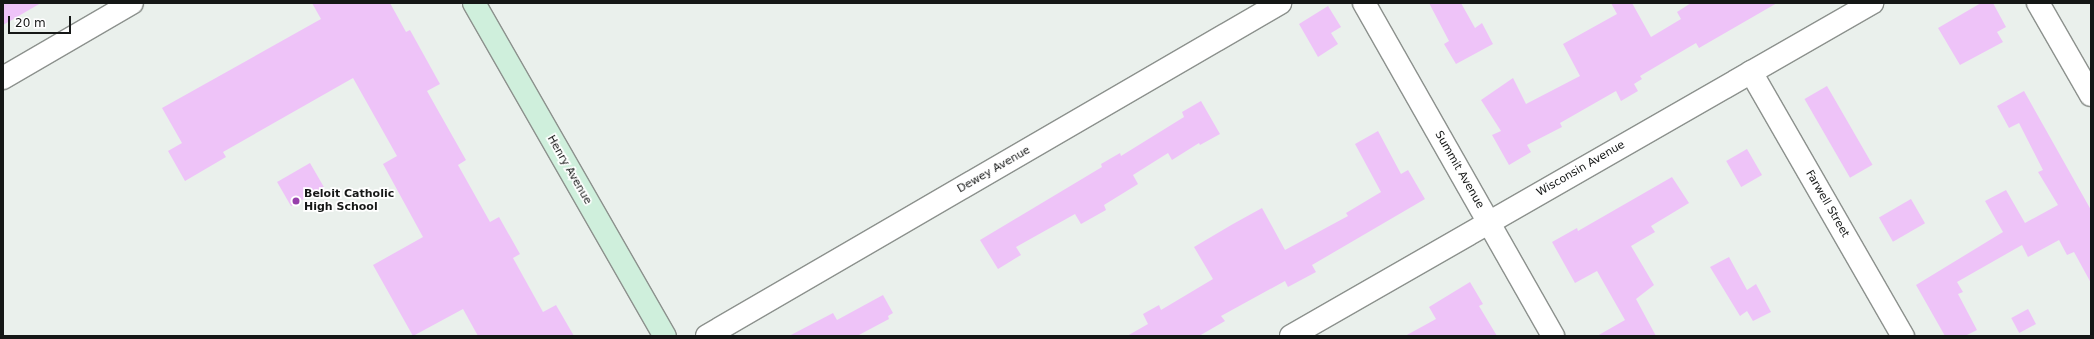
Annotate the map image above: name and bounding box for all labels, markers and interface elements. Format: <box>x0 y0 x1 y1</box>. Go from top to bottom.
scale bar <box>10 8 73 34</box>
text: 20 m <box>15 16 46 30</box>
street label: Summit Avenue <box>1432 129 1486 211</box>
street label: Henry Avenue <box>544 133 594 207</box>
street label: Wisconsin Avenue <box>1535 138 1627 200</box>
street label: Dewey Avenue <box>955 144 1033 196</box>
street label: Farwell Street <box>1802 168 1852 240</box>
place label: Beloit Catholic High School <box>304 188 394 214</box>
marker: Beloit Catholic High School <box>291 196 301 206</box>

